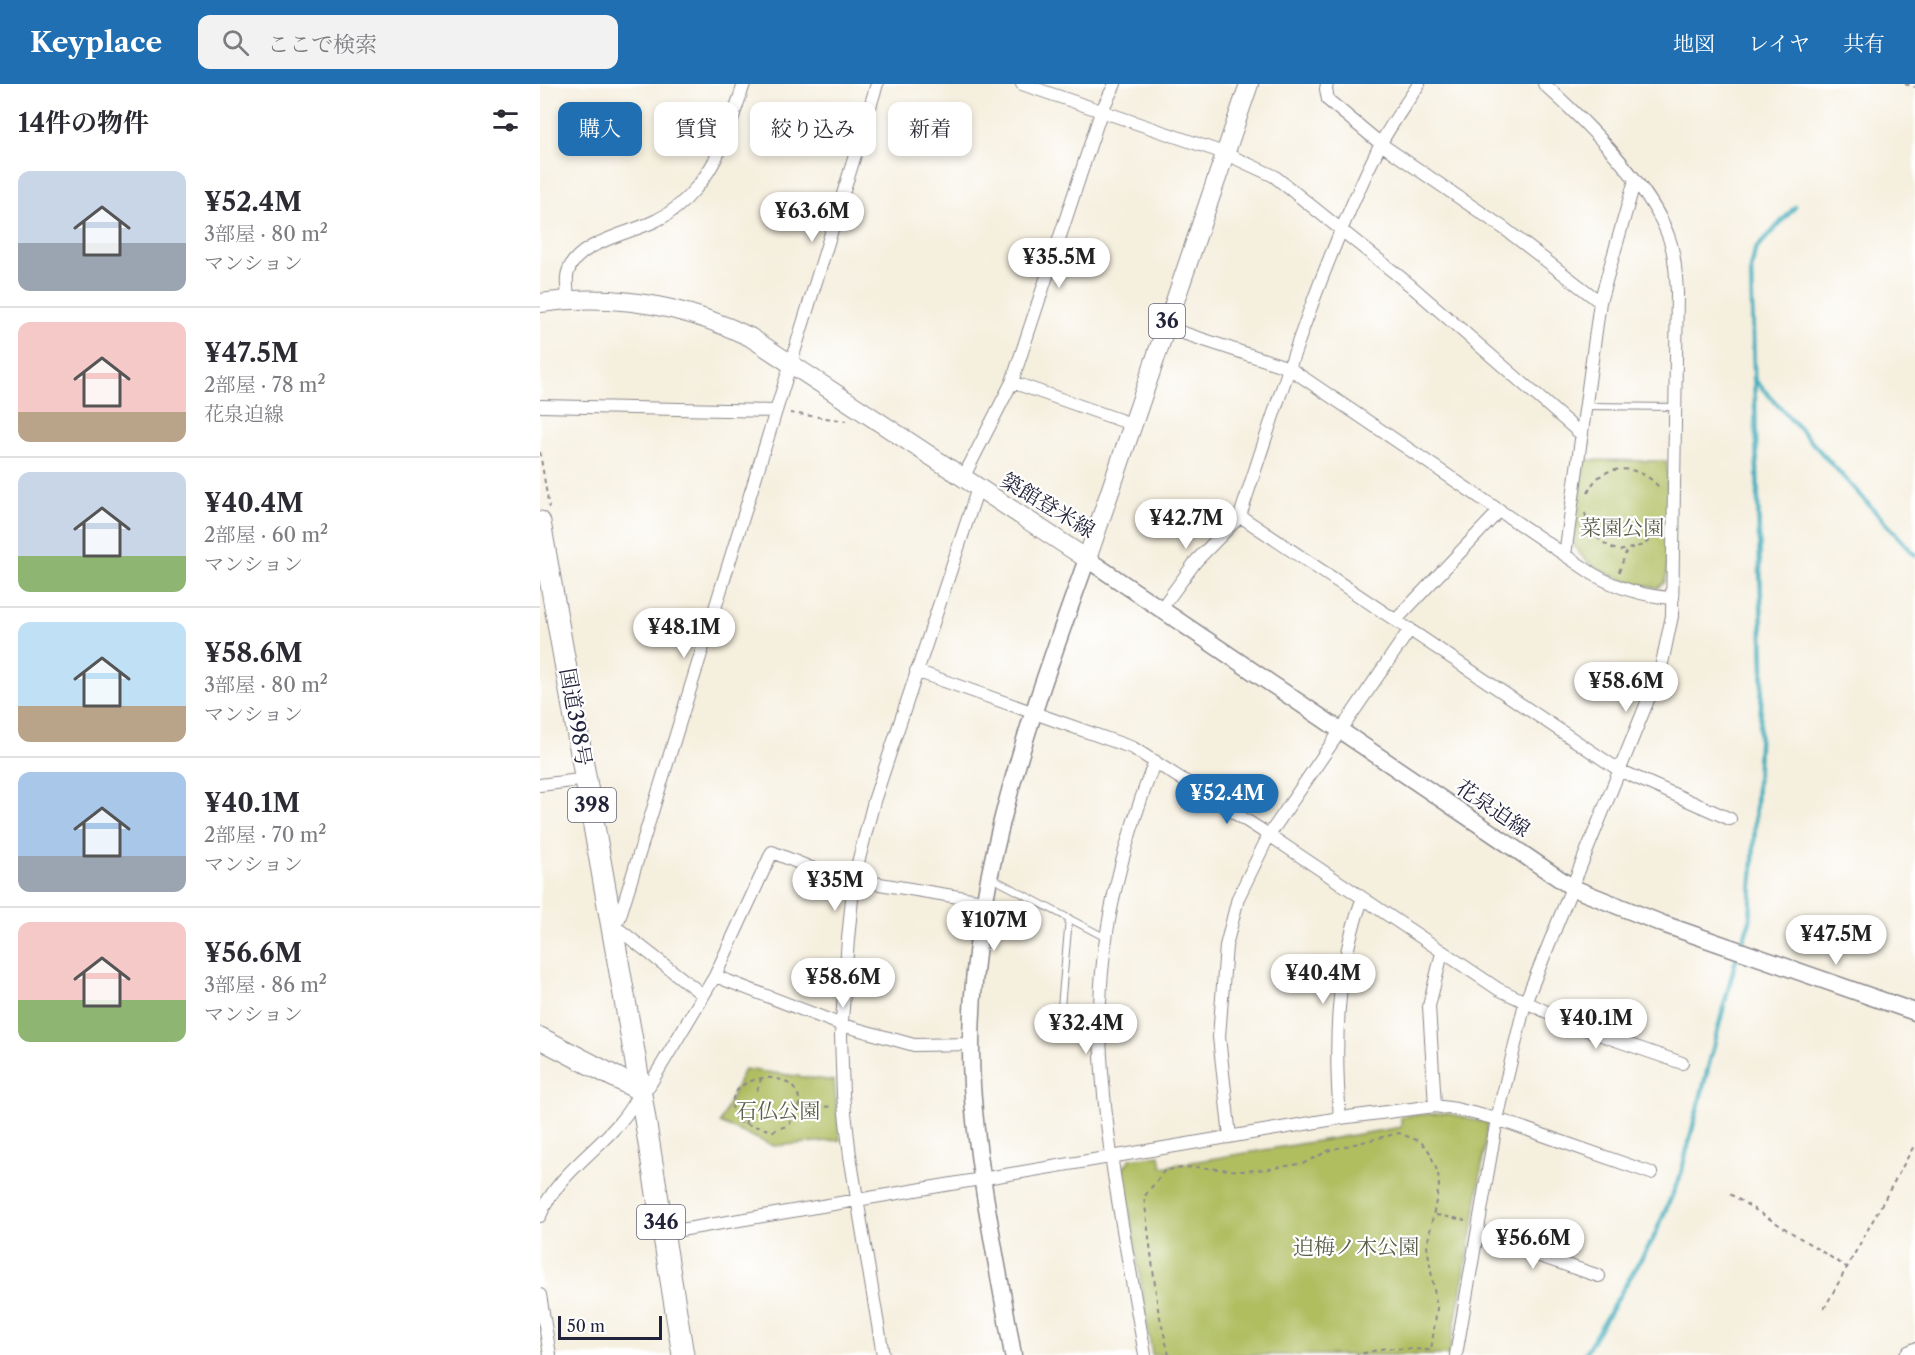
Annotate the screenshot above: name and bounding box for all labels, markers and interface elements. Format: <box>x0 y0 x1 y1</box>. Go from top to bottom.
search box <box>198 15 618 69</box>
text: Keyplace <box>30 25 162 59</box>
icon: search <box>219 26 252 59</box>
text: ここで検索 <box>267 31 377 58</box>
text: 地図 <box>1673 31 1715 56</box>
text: レイヤ <box>1748 31 1810 56</box>
text: 共有 <box>1843 31 1885 56</box>
chip: 購入 <box>558 102 642 156</box>
chip: 賃貸 <box>654 102 738 156</box>
chip: 絞り込み <box>750 102 876 156</box>
chip: 新着 <box>888 102 972 156</box>
icon: filters <box>489 104 522 137</box>
text: 14件の物件 <box>18 107 149 139</box>
text: ¥52.4M <box>204 186 302 218</box>
pin: ¥63.6M <box>763 192 861 243</box>
icon: home <box>66 195 138 267</box>
text: ¥63.6M <box>774 199 850 223</box>
text: 3部屋 · 80 m² <box>204 222 328 246</box>
pin: ¥35.5M <box>1010 238 1108 289</box>
text: ¥35.5M <box>1022 245 1096 269</box>
text: マンション <box>204 251 303 275</box>
road number: 36 <box>1149 304 1185 338</box>
text: ¥47.5M <box>204 337 299 369</box>
icon: home <box>66 346 138 418</box>
text: 2部屋 · 78 m² <box>204 373 326 397</box>
text: 花泉迫線 <box>204 402 284 426</box>
street label: 築館登米線 <box>997 467 1099 543</box>
text: ¥40.4M <box>204 487 304 519</box>
icon: home <box>66 496 138 568</box>
pin: ¥42.7M <box>1137 499 1235 550</box>
text: ¥42.7M <box>1149 506 1223 530</box>
park label: 菜園公園 <box>1580 515 1664 540</box>
text: 2部屋 · 60 m² <box>204 523 328 547</box>
text: マンション <box>204 552 303 576</box>
pin: ¥48.1M <box>635 608 733 659</box>
text: ¥48.1M <box>647 615 721 639</box>
text: ¥58.6M <box>204 637 303 669</box>
icon: home <box>66 646 138 718</box>
pin: ¥58.6M <box>1577 662 1675 713</box>
street label: 国道398号 <box>555 666 597 768</box>
text: ¥58.6M <box>1588 669 1664 693</box>
text: 3部屋 · 80 m² <box>204 673 328 697</box>
text: マンション <box>204 702 303 726</box>
pin: ¥52.4M <box>1178 774 1276 825</box>
street label: 花泉迫線 <box>1451 774 1535 842</box>
text: ¥52.4M <box>1189 781 1265 805</box>
text: ¥40.1M <box>204 787 300 819</box>
road number: 398 <box>568 788 616 822</box>
icon: home <box>66 796 138 868</box>
text: 2部屋 · 70 m² <box>204 823 326 847</box>
text: マンション <box>204 852 303 876</box>
pin: ¥35M <box>799 861 871 912</box>
text: ¥35M <box>806 868 864 892</box>
pin: ¥107M <box>952 901 1036 952</box>
text: ¥107M <box>961 908 1027 932</box>
pin: ¥47.5M <box>1787 915 1885 966</box>
text: ¥47.5M <box>1800 922 1872 946</box>
text: ¥56.6M <box>204 937 302 969</box>
icon: home <box>66 946 138 1018</box>
pin: ¥40.4M <box>1274 954 1372 1005</box>
pin: ¥58.6M <box>794 958 892 1009</box>
text: ¥40.4M <box>1285 961 1361 985</box>
text: ¥58.6M <box>805 965 881 989</box>
text: 3部屋 · 86 m² <box>204 973 327 997</box>
pin: ¥40.1M <box>1547 999 1645 1050</box>
text: マンション <box>204 1002 303 1026</box>
pin: ¥32.4M <box>1037 1004 1135 1055</box>
text: ¥40.1M <box>1559 1006 1633 1030</box>
text: ¥32.4M <box>1048 1011 1124 1035</box>
park label: 石仏公園 <box>736 1098 820 1123</box>
road number: 346 <box>637 1205 685 1239</box>
pin: ¥56.6M <box>1484 1219 1582 1270</box>
text: ¥56.6M <box>1495 1226 1571 1250</box>
park label: 迫梅ノ木公園 <box>1293 1234 1419 1259</box>
scale bar <box>558 1313 662 1340</box>
text: 50 m <box>567 1316 605 1336</box>

